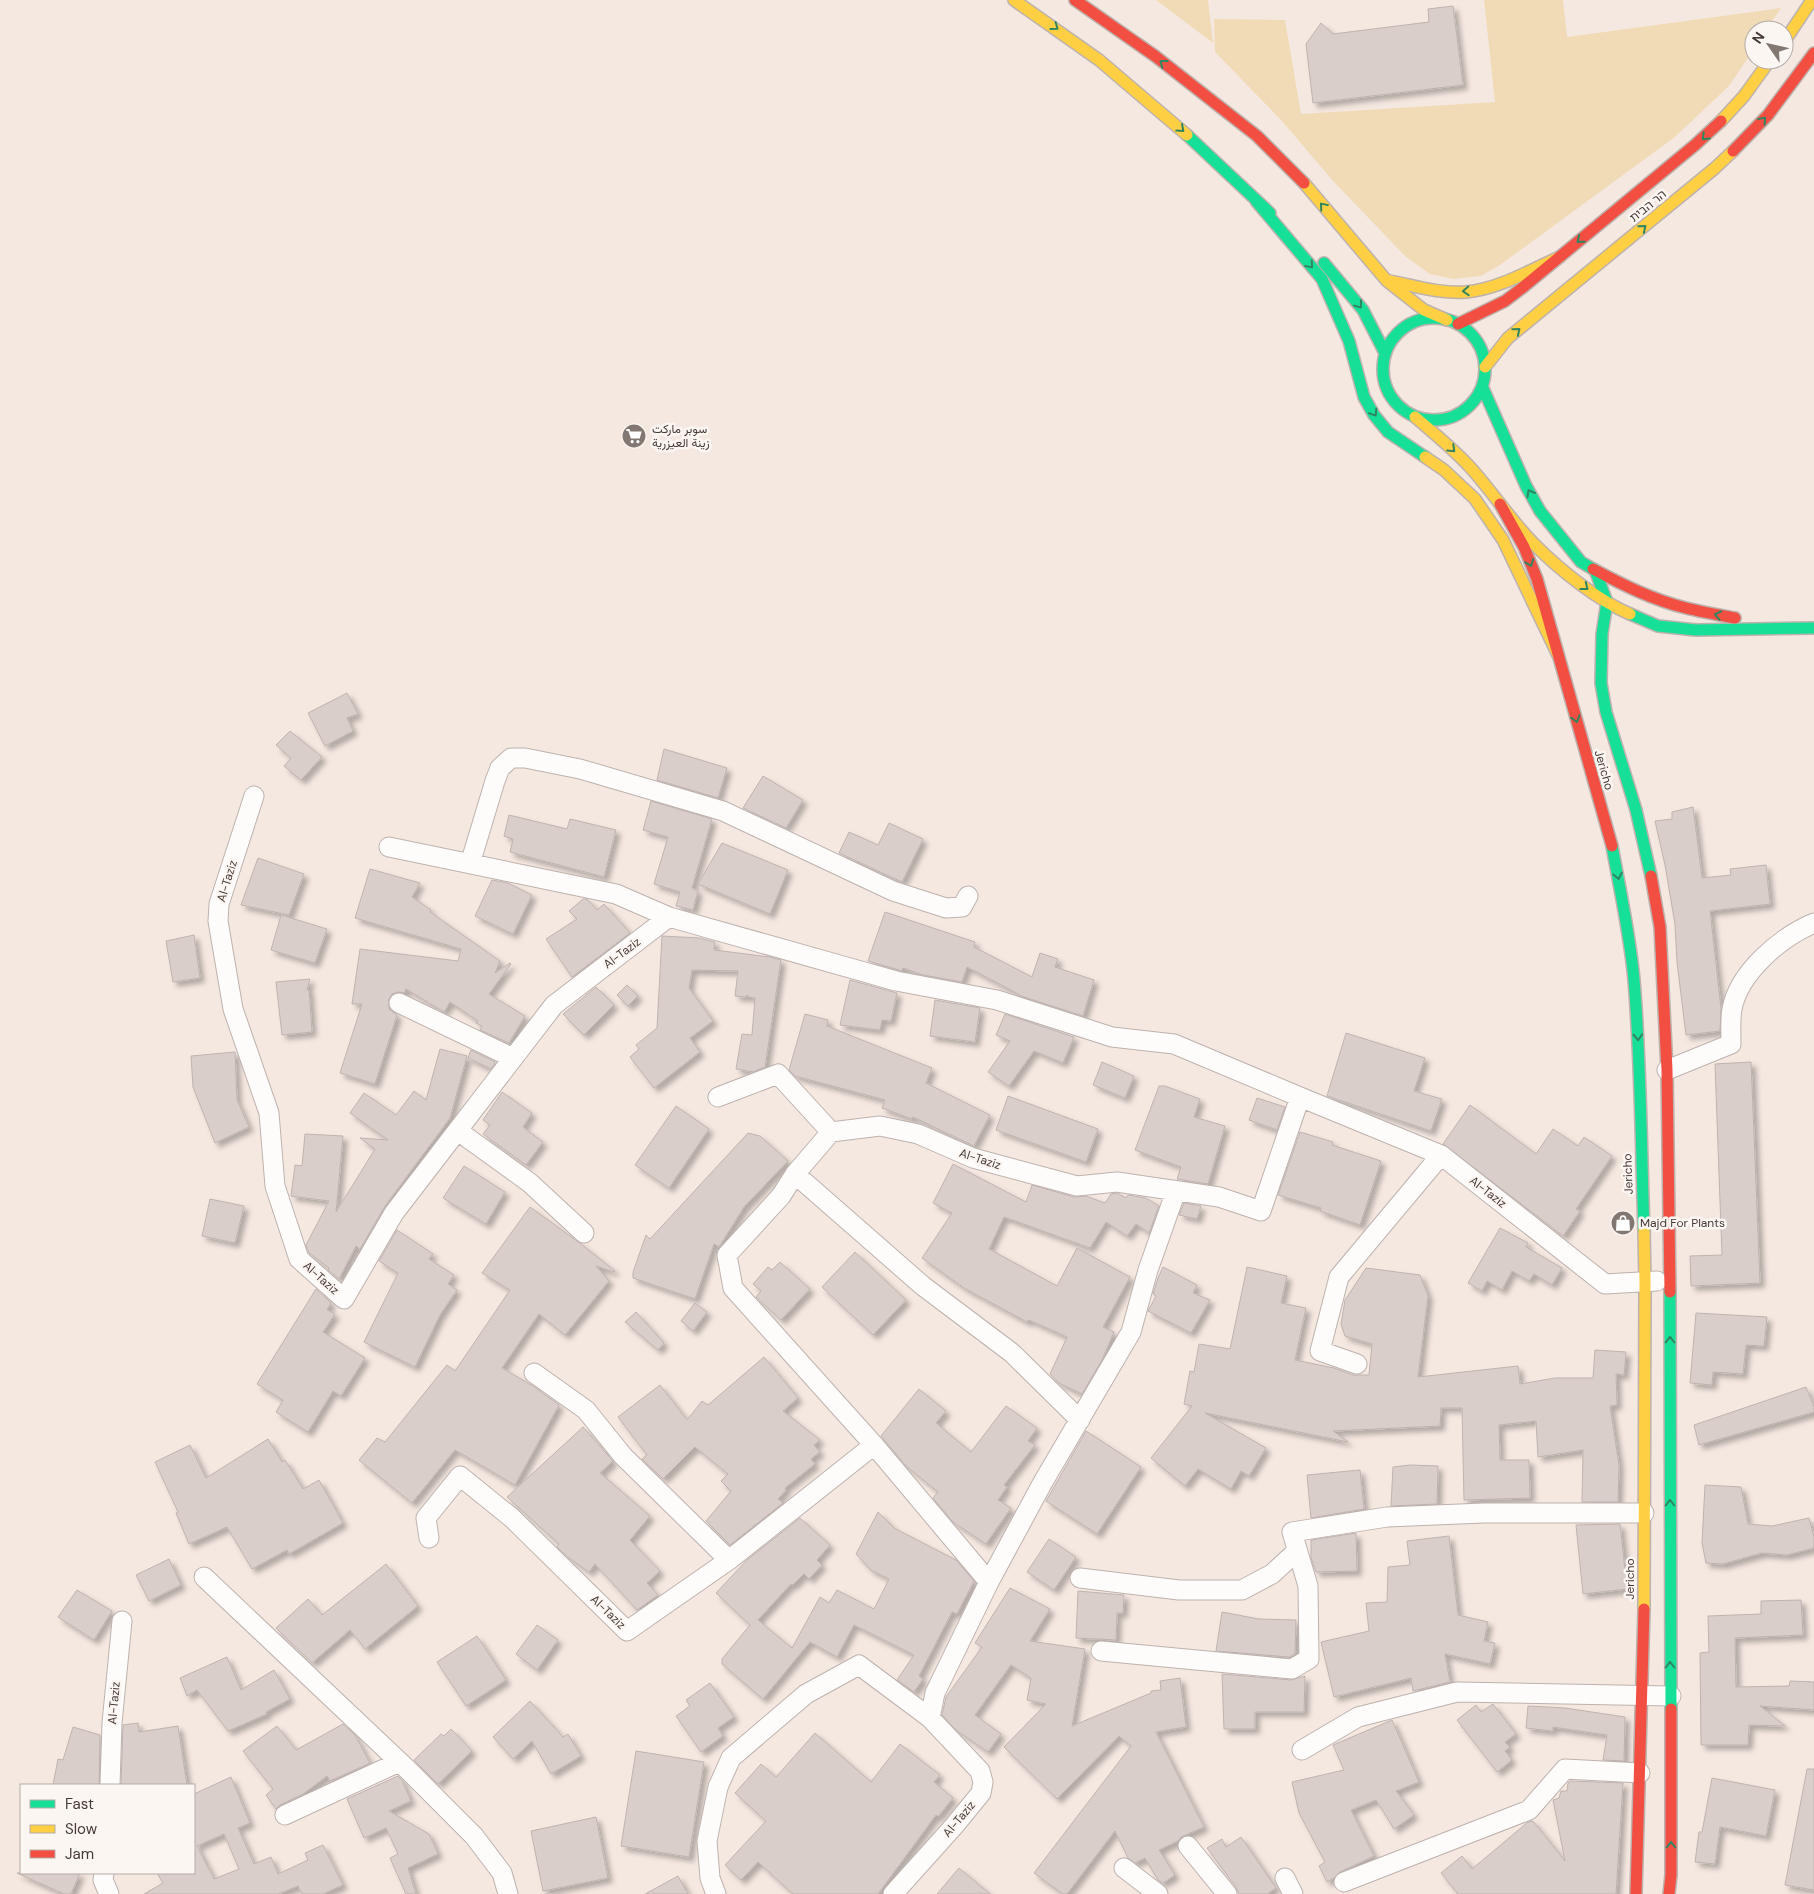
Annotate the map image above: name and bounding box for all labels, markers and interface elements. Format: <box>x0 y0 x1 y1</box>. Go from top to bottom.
north arrow <box>1744 20 1794 70</box>
one-way arrow <box>1049 22 1058 30</box>
text: N <box>1748 28 1769 47</box>
one-way arrow <box>1159 60 1169 69</box>
one-way arrow <box>1758 116 1767 125</box>
one-way arrow <box>1176 124 1185 133</box>
one-way arrow <box>1701 131 1710 140</box>
street label: הר הבית <box>1626 186 1670 226</box>
one-way arrow <box>1320 202 1329 211</box>
one-way arrow <box>1637 225 1646 234</box>
one-way arrow <box>1576 235 1585 244</box>
one-way arrow <box>1304 260 1313 269</box>
one-way arrow <box>1461 286 1469 297</box>
one-way arrow <box>1353 299 1361 308</box>
one-way arrow <box>1511 329 1520 337</box>
one-way arrow <box>1367 408 1377 417</box>
place label: سوبر ماركت زينة العيزرية <box>652 421 710 451</box>
supermarket icon: سوبر ماركت زينة العيزرية <box>621 423 647 449</box>
one-way arrow <box>1446 443 1455 452</box>
one-way arrow <box>1527 490 1537 499</box>
one-way arrow <box>1524 558 1535 567</box>
one-way arrow <box>1579 581 1588 589</box>
one-way arrow <box>1713 610 1722 620</box>
one-way arrow <box>1570 714 1580 723</box>
street label: Jericho <box>1591 748 1617 792</box>
street label: Al-Taziz <box>213 858 241 904</box>
one-way arrow <box>1612 871 1623 880</box>
street label: Al-Taziz <box>600 934 644 972</box>
one-way arrow <box>1632 1033 1643 1041</box>
street label: Al-Taziz <box>957 1145 1003 1173</box>
street label: Jericho <box>1619 1153 1637 1195</box>
street label: Al-Taziz <box>1466 1173 1510 1211</box>
shop icon: Majd For Plants <box>1610 1210 1636 1236</box>
place label: Majd For Plants <box>1640 1215 1725 1231</box>
street label: Al-Taziz <box>300 1258 342 1298</box>
one-way arrow <box>1665 1336 1675 1344</box>
one-way arrow <box>1665 1499 1675 1506</box>
street label: Jericho <box>1622 1558 1638 1600</box>
street label: Al-Taziz <box>587 1591 629 1633</box>
one-way arrow <box>1665 1661 1675 1669</box>
street label: Al-Taziz <box>104 1681 124 1725</box>
legend <box>20 1784 195 1874</box>
text: Fast <box>65 1794 94 1814</box>
street label: Al-Taziz <box>939 1797 979 1841</box>
text: Slow <box>65 1819 98 1839</box>
one-way arrow <box>1666 1841 1676 1849</box>
text: Jam <box>65 1844 94 1864</box>

